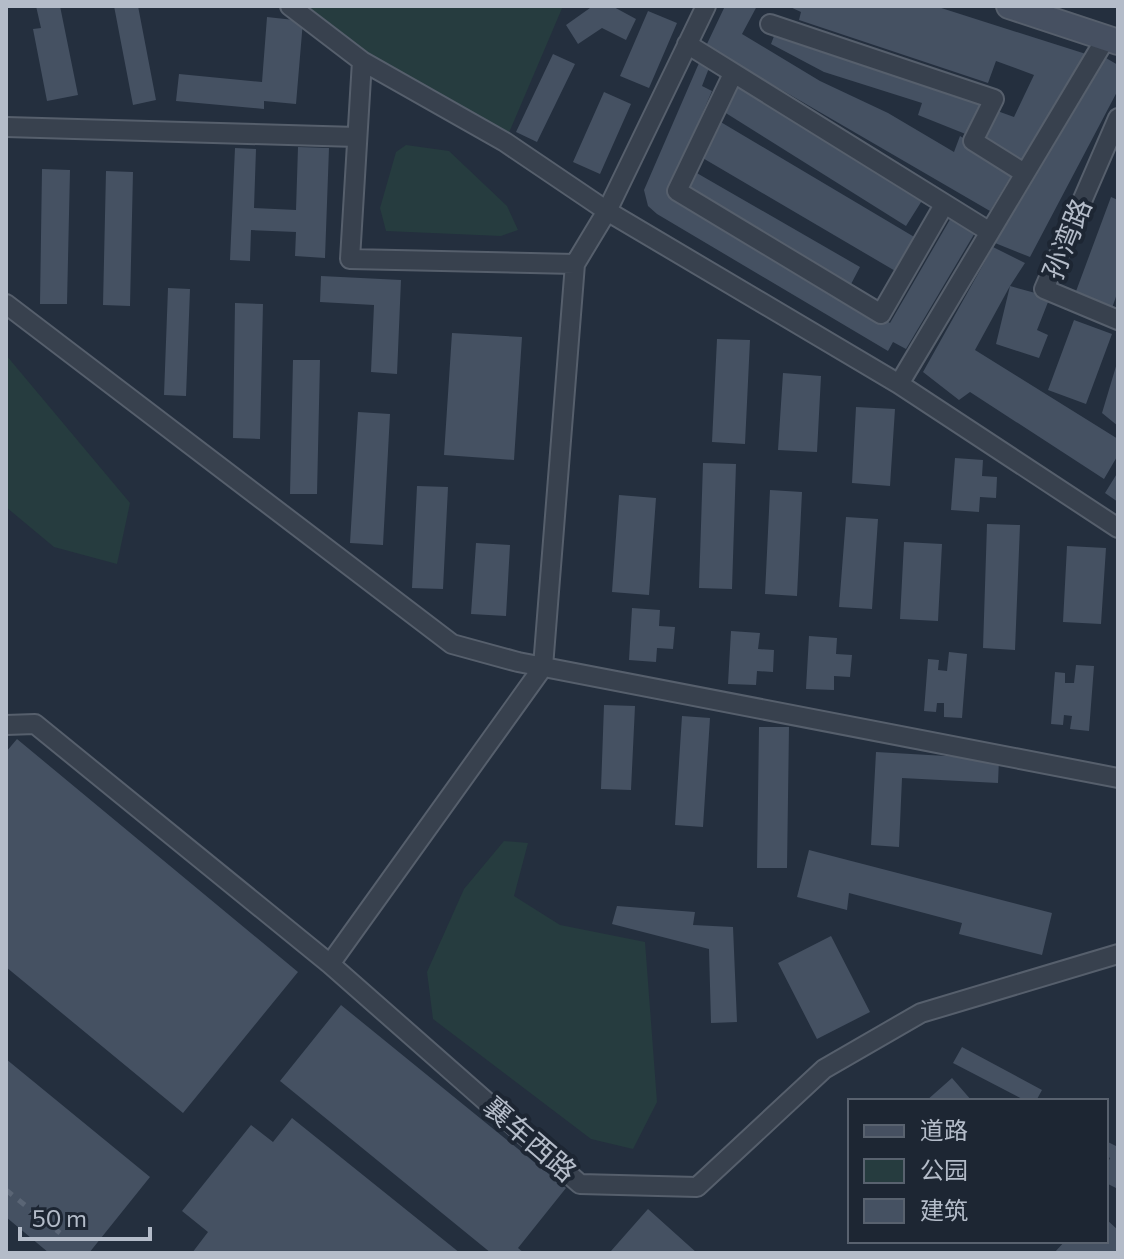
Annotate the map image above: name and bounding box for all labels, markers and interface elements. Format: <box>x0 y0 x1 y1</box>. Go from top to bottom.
street label: 孙湾路 <box>1035 193 1098 284</box>
street label: 襄车西路 <box>477 1089 584 1188</box>
legend <box>848 1099 1108 1243</box>
text: 道路 <box>920 1115 968 1144</box>
text: 公园 <box>920 1155 968 1184</box>
scale bar <box>20 1191 150 1241</box>
text: 建筑 <box>920 1195 968 1224</box>
text: 50 m <box>32 1203 87 1232</box>

